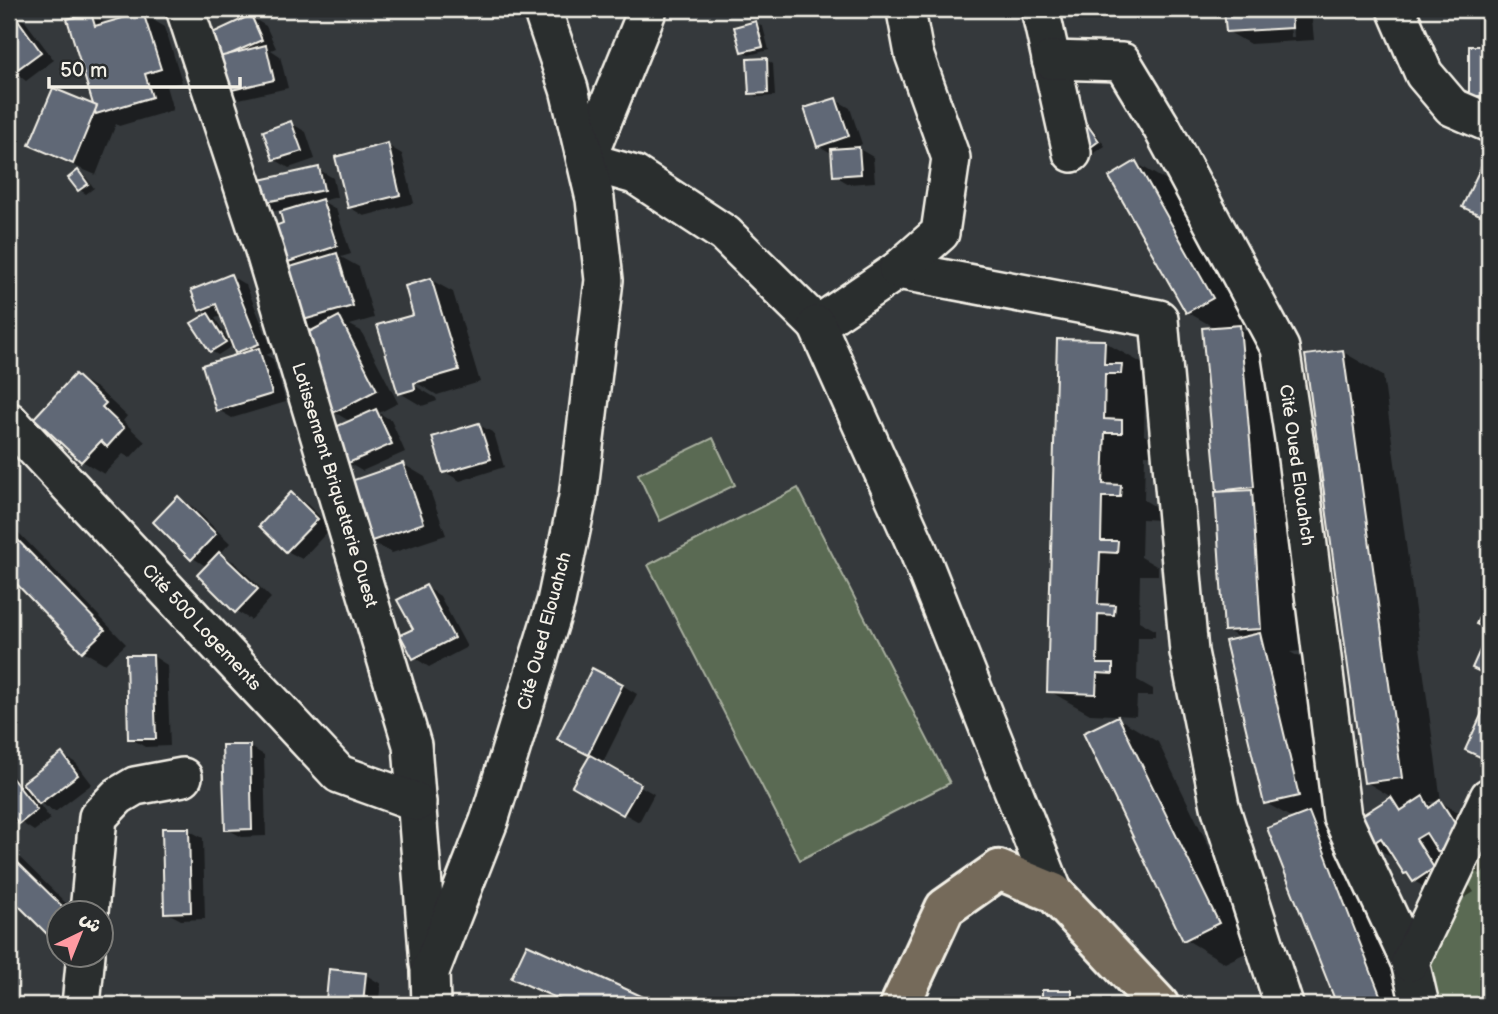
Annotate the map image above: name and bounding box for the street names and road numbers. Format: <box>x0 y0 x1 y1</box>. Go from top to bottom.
street label: Lotissement Briquetterie Ouest <box>287 360 382 610</box>
street label: Cité Oued Elouahch <box>1275 383 1318 547</box>
street label: Cité Oued Elouahch <box>513 550 576 712</box>
street label: Cité 500 Logements <box>138 560 266 695</box>

